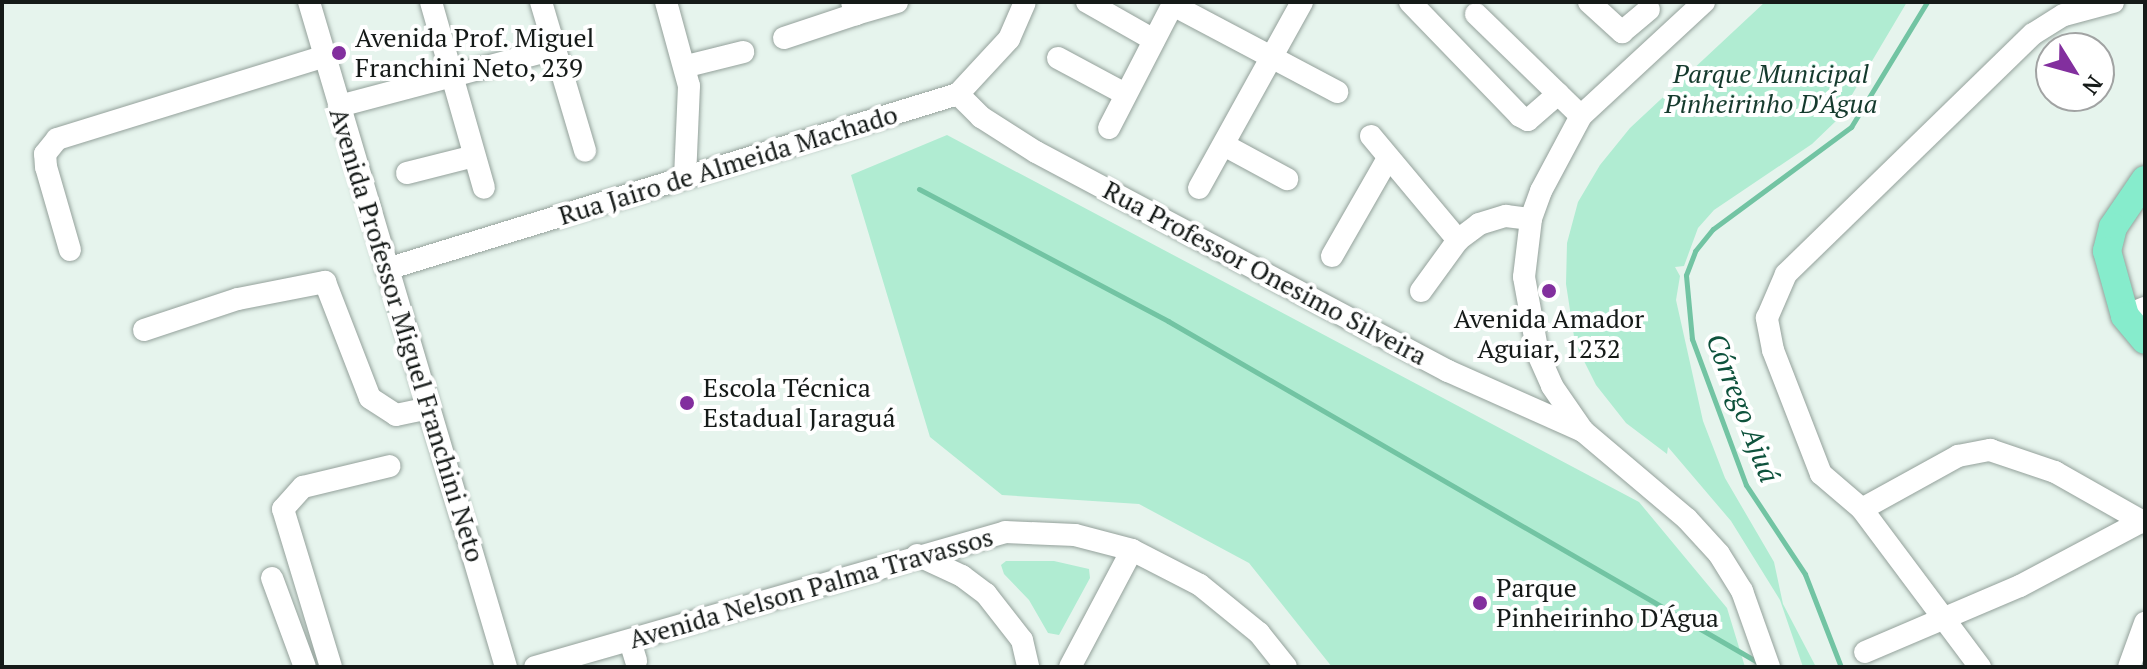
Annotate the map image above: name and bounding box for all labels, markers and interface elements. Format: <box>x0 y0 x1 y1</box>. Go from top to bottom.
place label: Avenida Prof. Miguel Franchini Neto, 239 <box>355 22 595 84</box>
north arrow <box>2035 32 2115 112</box>
marker: Avenida Prof. Miguel Franchini Neto, 239 <box>330 44 348 62</box>
park label: Parque Municipal Pinheirinho D'Água <box>1665 58 1877 120</box>
text: N <box>2076 70 2110 101</box>
street label: Rua Jairo de Almeida Machado <box>555 98 901 232</box>
street label: Avenida Professor Miguel Franchini Neto <box>323 104 491 566</box>
street label: Rua Professor Onesimo Silveira <box>1098 174 1432 372</box>
marker: Avenida Amador Aguiar, 1232 <box>1540 282 1558 300</box>
place label: Avenida Amador Aguiar, 1232 <box>1454 303 1644 364</box>
water label: Córrego Ajuá <box>1699 329 1787 487</box>
place label: Escola Técnica Estadual Jaraguá <box>703 372 896 434</box>
marker: Escola Técnica Estadual Jaraguá <box>678 394 696 412</box>
street label: Avenida Nelson Palma Travassos <box>625 521 997 655</box>
place label: Parque Pinheirinho D'Água <box>1496 572 1719 634</box>
marker: Parque Pinheirinho D'Água <box>1471 594 1489 612</box>

